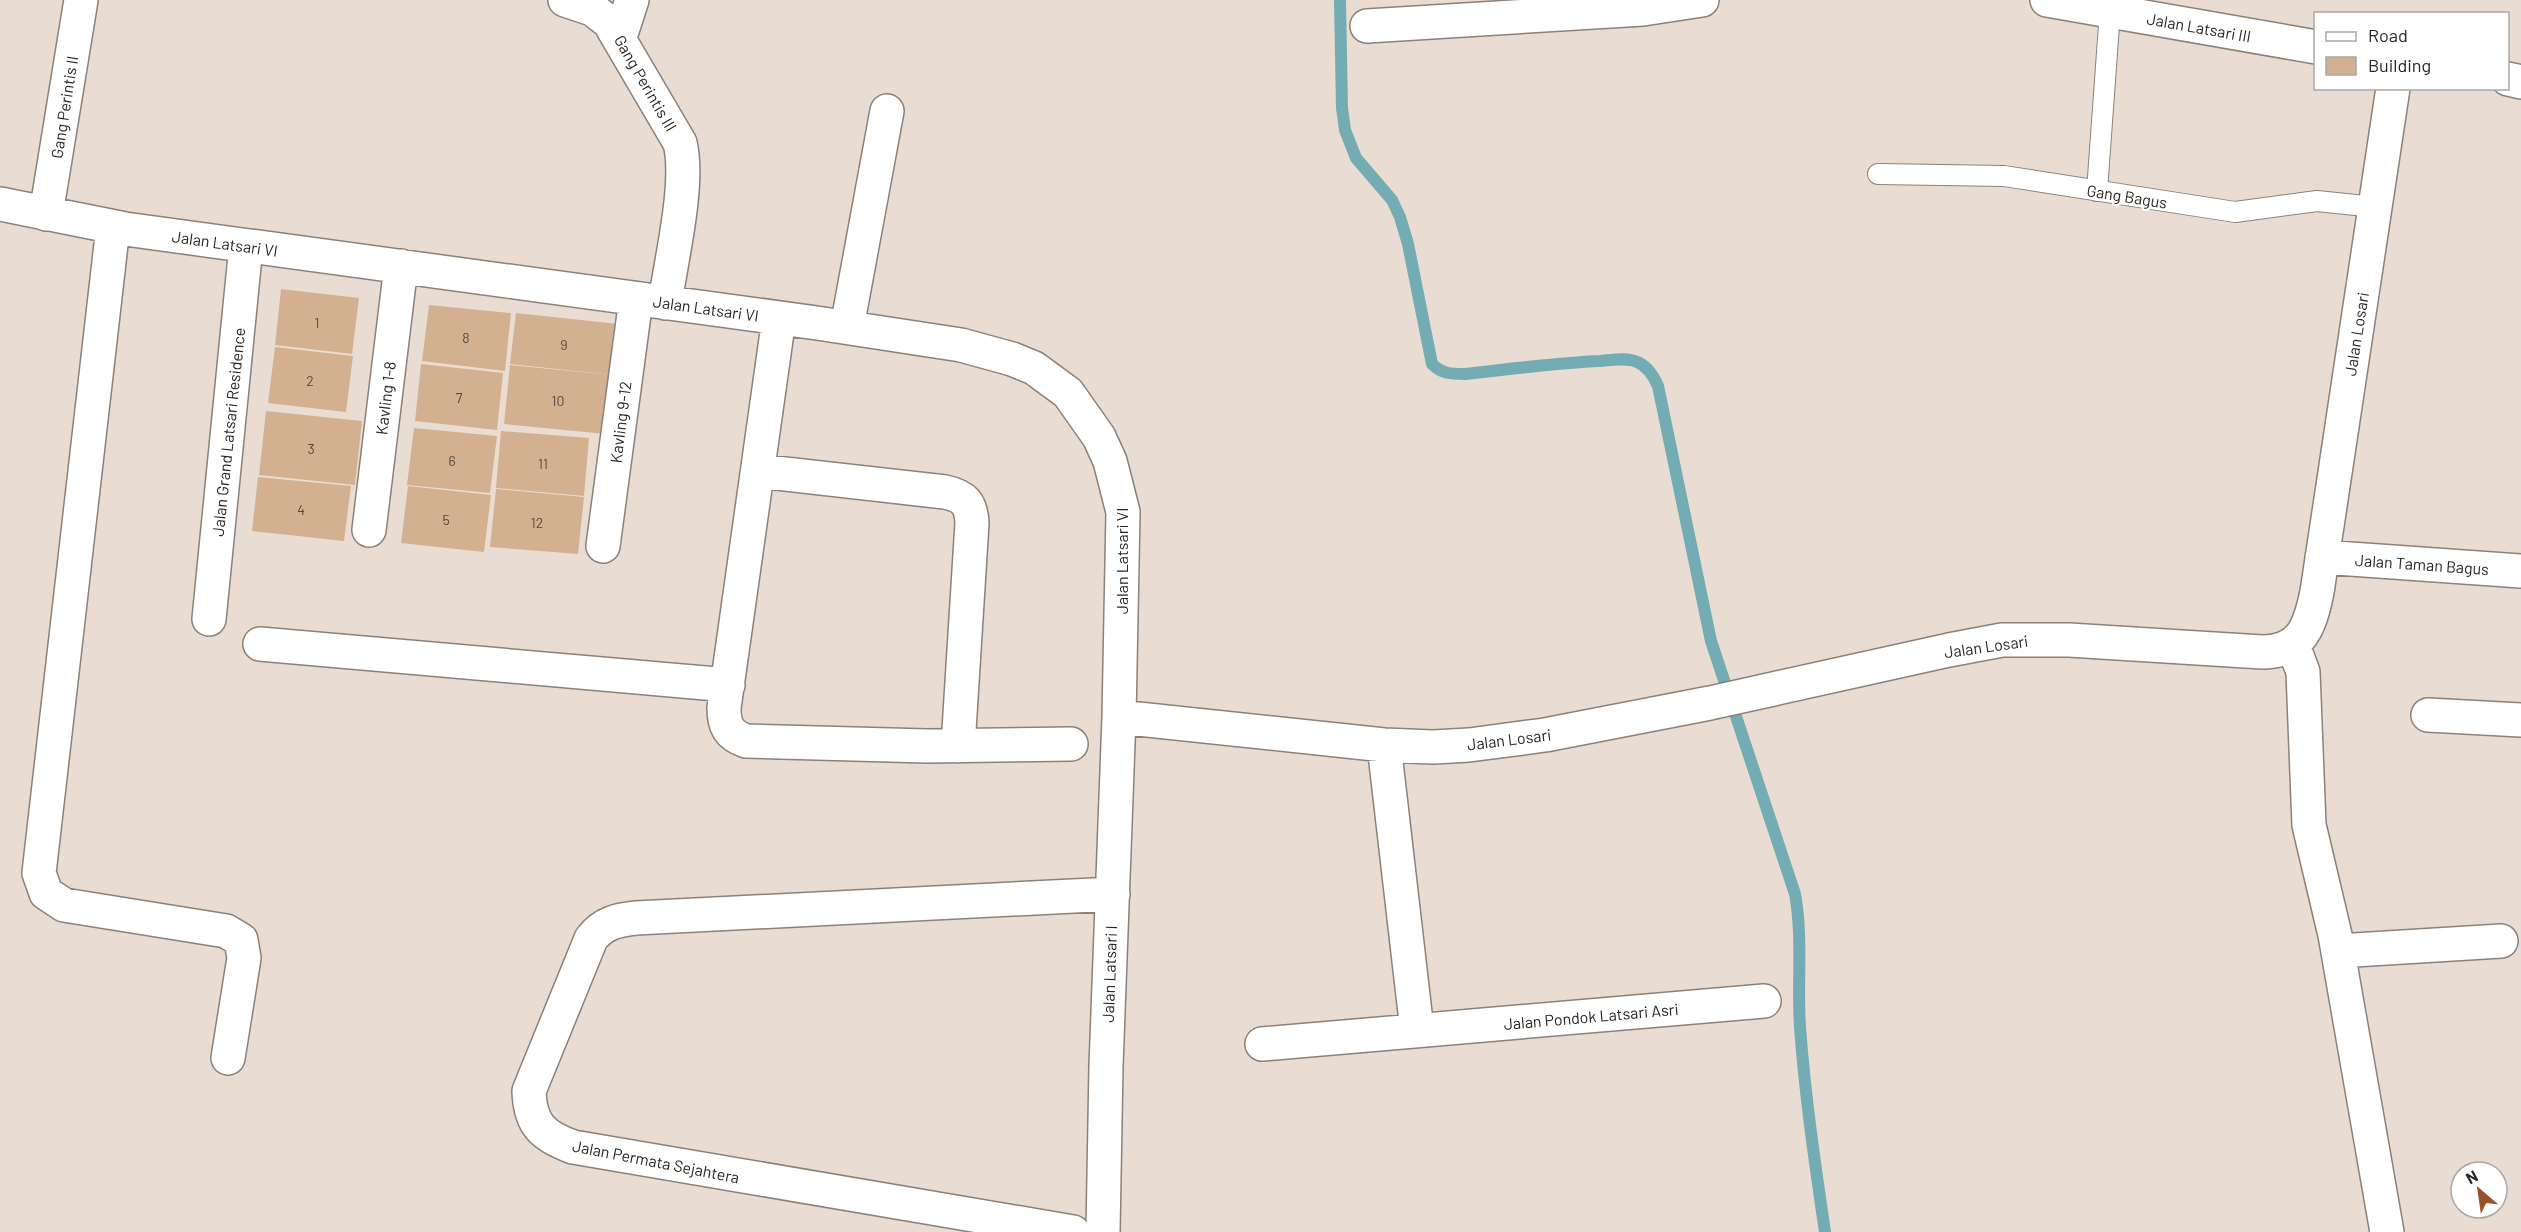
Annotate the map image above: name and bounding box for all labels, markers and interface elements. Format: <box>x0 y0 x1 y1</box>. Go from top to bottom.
street label: Jalan Latsari III <box>2145 8 2253 46</box>
legend <box>2314 12 2509 90</box>
text: Road <box>2368 24 2408 46</box>
street label: Gang Perintis III <box>611 32 681 134</box>
street label: Gang Perintis II <box>47 54 81 160</box>
text: Building <box>2368 54 2431 76</box>
street label: Gang Bagus <box>2085 180 2169 212</box>
street label: Jalan Latsari VI <box>171 226 279 260</box>
street label: Jalan Latsari VI <box>652 291 760 325</box>
street label: Jalan Losari <box>2340 291 2372 377</box>
house number: 1 <box>315 314 319 331</box>
street label: Jalan Grand Latsari Residence <box>208 327 248 537</box>
house number: 8 <box>462 329 470 346</box>
house number: 9 <box>560 336 568 353</box>
street label: Kavling 1-8 <box>371 360 399 436</box>
house number: 2 <box>306 372 314 389</box>
street label: Kavling 9-12 <box>606 380 634 464</box>
house number: 7 <box>456 389 463 406</box>
house number: 10 <box>552 392 564 409</box>
house number: 3 <box>307 440 315 457</box>
house number: 6 <box>448 452 456 469</box>
house number: 11 <box>538 455 548 472</box>
house number: 4 <box>297 501 305 518</box>
street label: Jalan Latsari VI <box>1112 508 1131 614</box>
house number: 5 <box>442 511 450 528</box>
house number: 12 <box>531 514 543 531</box>
street label: Jalan Taman Bagus <box>2354 550 2490 578</box>
street label: Jalan Losari <box>1943 631 2029 661</box>
street label: Jalan Losari <box>1466 724 1552 754</box>
street label: Jalan Latsari I <box>1098 925 1120 1023</box>
street label: Jalan Pondok Latsari Asri <box>1503 999 1679 1033</box>
street label: Jalan Permata Sejahtera <box>571 1135 741 1187</box>
north arrow <box>2449 1160 2509 1220</box>
text: N <box>2462 1166 2481 1187</box>

